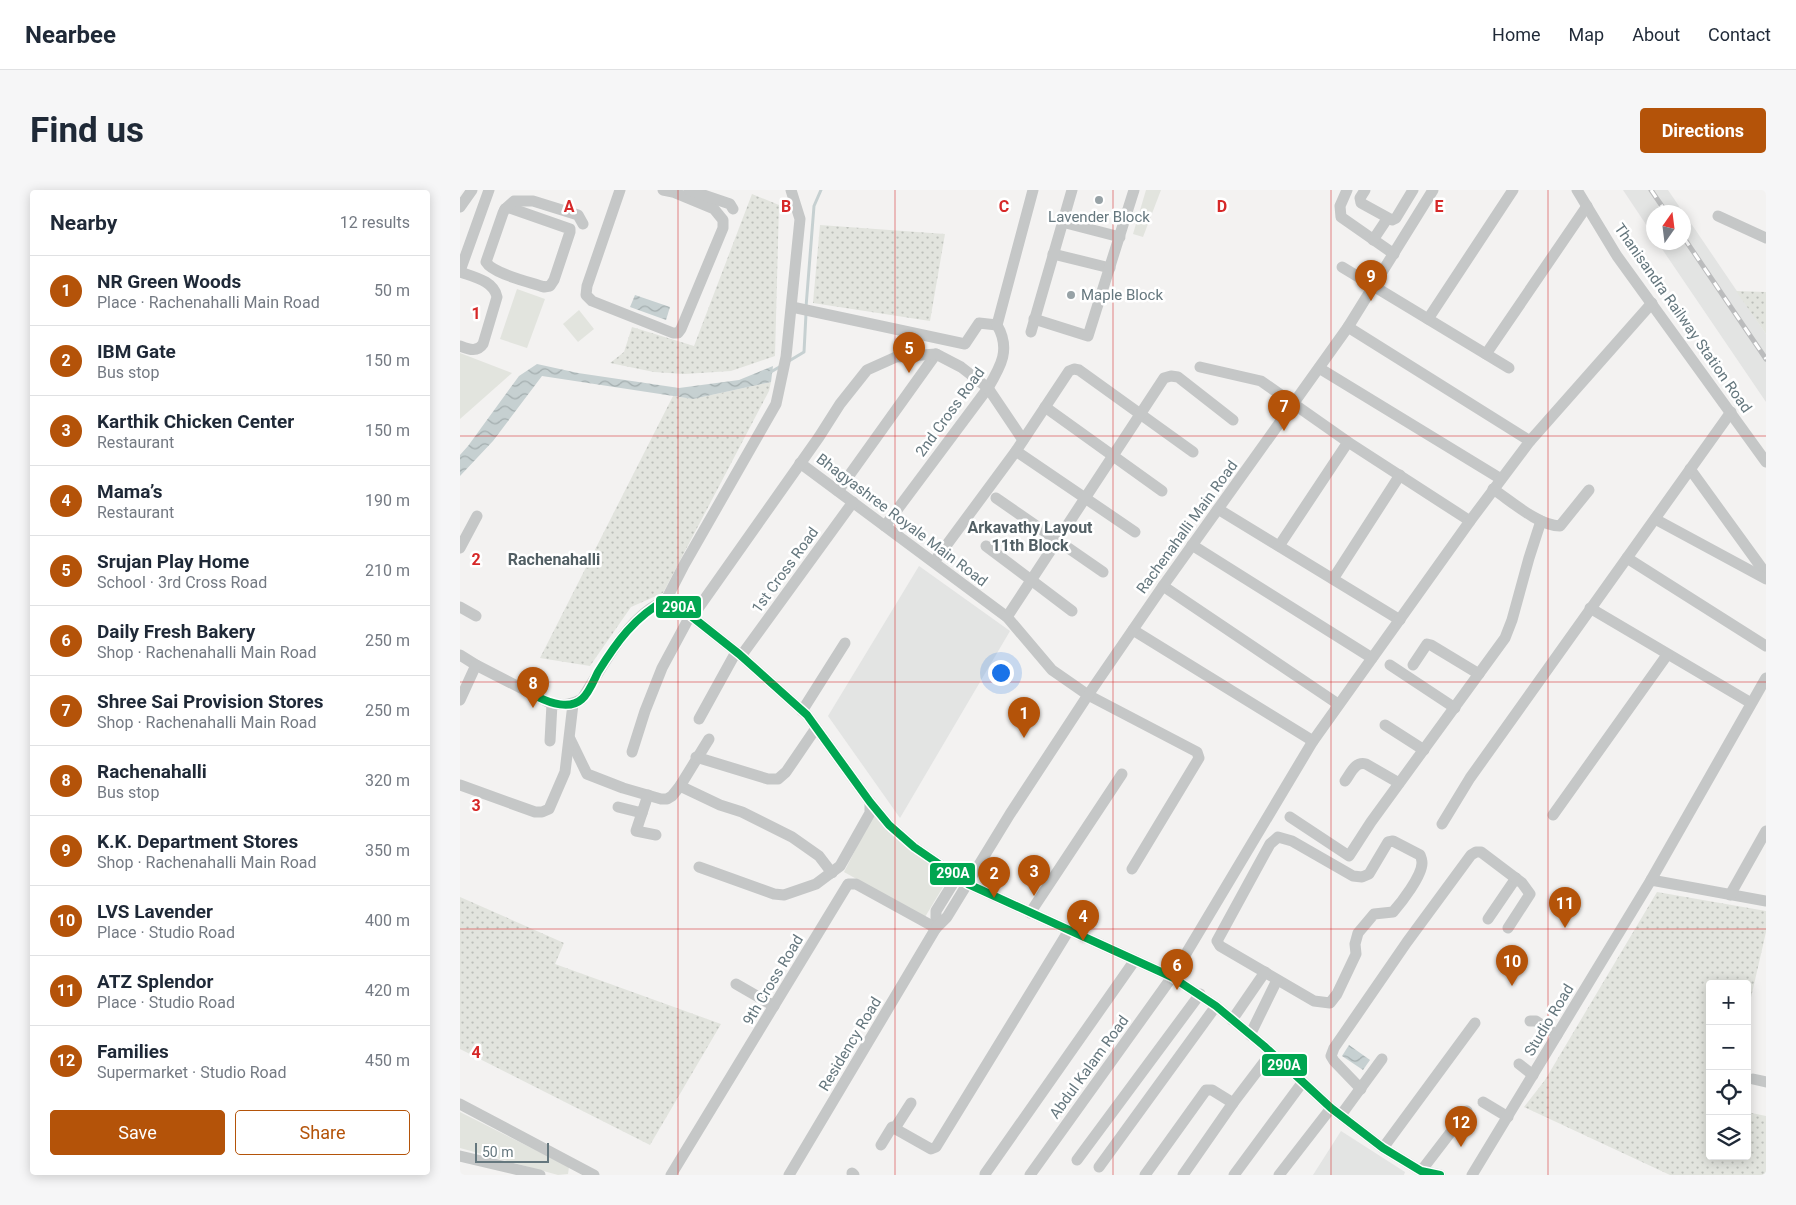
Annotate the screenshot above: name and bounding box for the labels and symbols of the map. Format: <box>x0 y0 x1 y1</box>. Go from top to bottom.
marker: Lavender Block <box>1093 194 1105 206</box>
text: A <box>564 197 575 216</box>
text: B <box>781 197 791 216</box>
text: C <box>999 197 1009 216</box>
text: D <box>1217 197 1227 216</box>
text: E <box>1435 197 1444 216</box>
north arrow <box>1646 205 1691 250</box>
place label: Lavender Block <box>1048 208 1150 226</box>
street label: Thanisandra Railway Station Road <box>1611 220 1755 416</box>
pin: 9 <box>1355 260 1387 301</box>
place label: Maple Block <box>1081 286 1163 304</box>
marker: Maple Block <box>1065 289 1077 301</box>
text: 1 <box>471 304 481 323</box>
pin: 5 <box>893 332 925 373</box>
street label: 2nd Cross Road <box>912 364 988 460</box>
pin: 7 <box>1268 390 1300 431</box>
street label: Bhagyashree Royale Main Road <box>813 450 991 590</box>
street label: Rachenahalli Main Road <box>1133 457 1241 597</box>
district label: Arkavathy Layout 11th Block <box>968 518 1093 555</box>
street label: 1st Cross Road <box>748 524 822 616</box>
text: 2 <box>471 550 481 569</box>
district label: Rachenahalli <box>508 550 600 569</box>
line badge: 290A <box>655 595 702 619</box>
text: 290A <box>662 599 696 615</box>
your location <box>988 660 1014 686</box>
pin: 8 <box>517 667 549 708</box>
pin: 1 <box>1008 697 1040 738</box>
text: 3 <box>471 796 481 815</box>
pin: 3 <box>1018 855 1050 896</box>
pin: 2 <box>978 857 1010 898</box>
line badge: 290A <box>929 862 976 886</box>
text: 290A <box>936 865 970 881</box>
pin: 11 <box>1549 887 1581 928</box>
pin: 4 <box>1067 900 1099 941</box>
street label: 9th Cross Road <box>739 932 807 1028</box>
pin: 10 <box>1496 945 1528 986</box>
pin: 6 <box>1161 949 1193 990</box>
street label: Studio Road <box>1520 981 1578 1059</box>
street label: Residency Road <box>815 994 885 1094</box>
street label: Abdul Kalam Road <box>1046 1012 1132 1122</box>
text: 4 <box>471 1043 481 1062</box>
line badge: 290A <box>1261 1053 1308 1077</box>
text: 290A <box>1267 1057 1301 1073</box>
pin: 12 <box>1445 1106 1477 1147</box>
scale bar <box>475 1140 549 1163</box>

